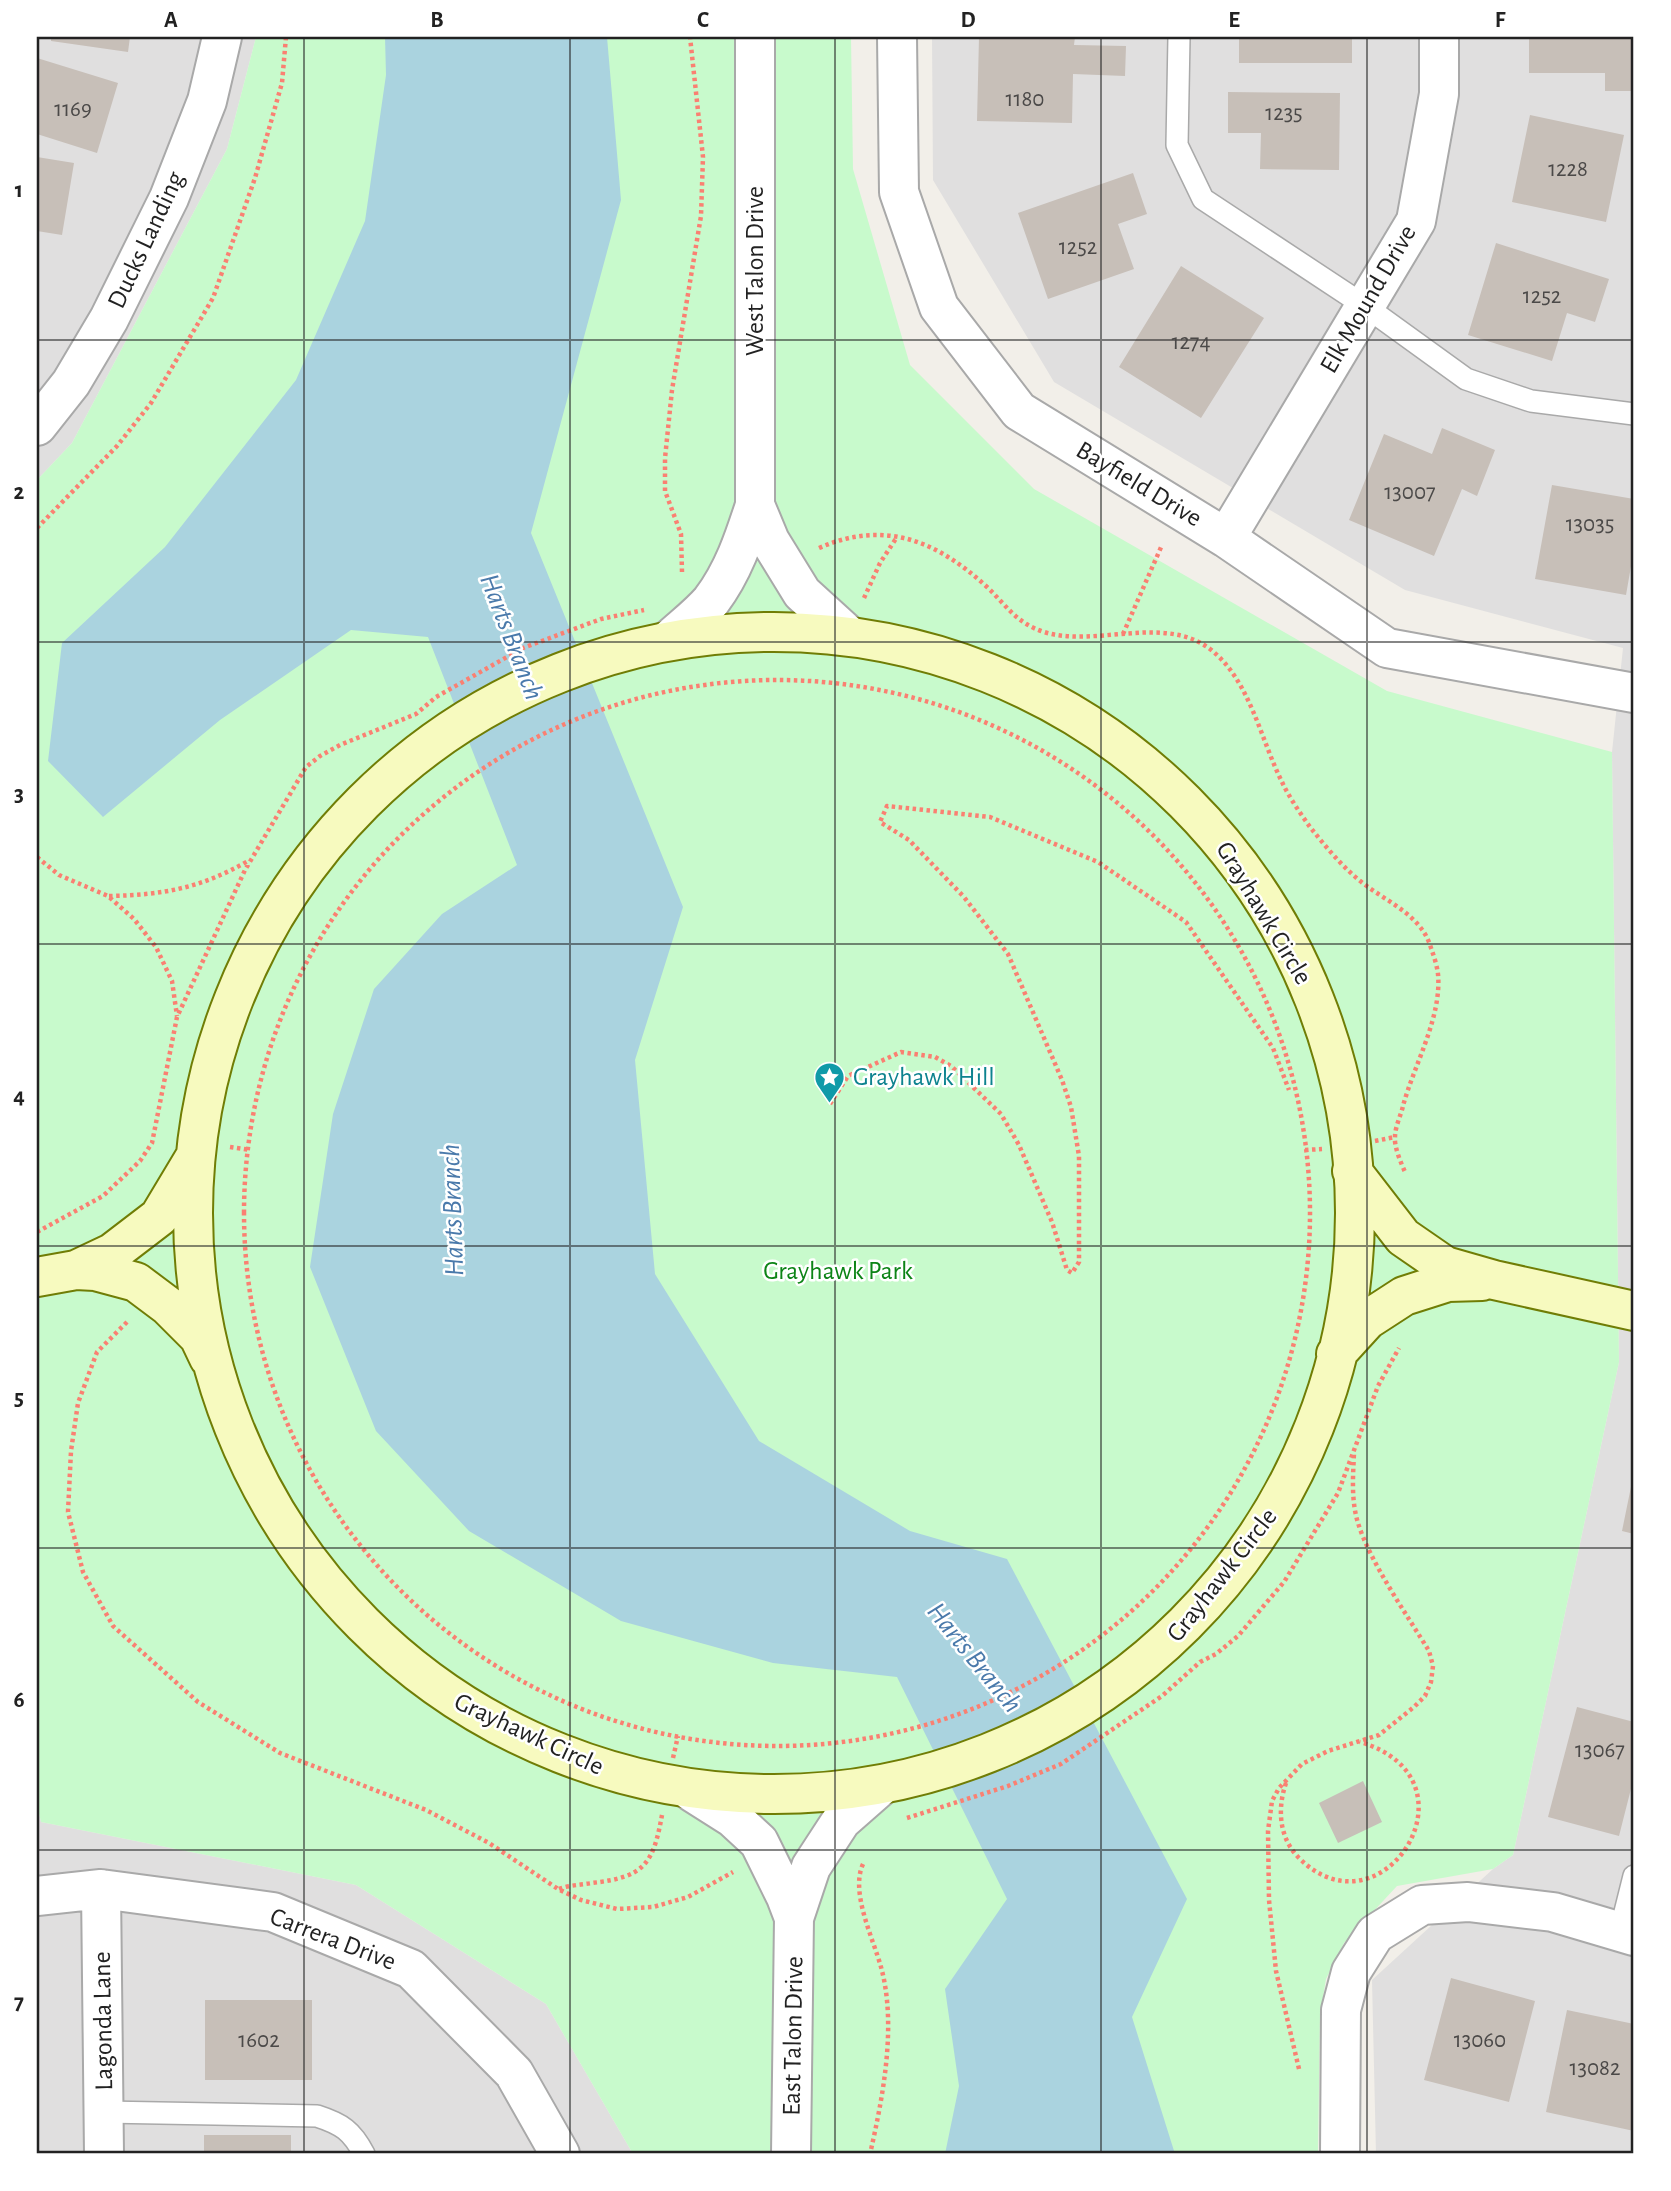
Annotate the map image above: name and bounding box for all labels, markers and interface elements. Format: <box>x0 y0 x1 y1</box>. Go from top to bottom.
text: A <box>164 9 178 32</box>
text: B <box>430 9 444 32</box>
text: C <box>697 9 709 32</box>
text: D <box>960 9 976 32</box>
text: E <box>1228 9 1240 32</box>
text: F <box>1495 9 1506 32</box>
house number: 1180 <box>1006 88 1044 111</box>
house number: 1169 <box>54 98 92 121</box>
house number: 1235 <box>1265 102 1303 125</box>
house number: 1228 <box>1548 158 1588 181</box>
street label: Ducks Landing <box>103 167 189 312</box>
text: 1 <box>15 179 23 202</box>
street label: West Talon Drive <box>742 186 768 356</box>
street label: Elk Mound Drive <box>1315 221 1421 377</box>
house number: 1252 <box>1059 236 1097 259</box>
house number: 1252 <box>1523 285 1561 308</box>
house number: 1274 <box>1171 331 1211 354</box>
street label: Bayfield Drive <box>1072 436 1206 532</box>
text: 2 <box>14 481 25 504</box>
house number: 13007 <box>1384 481 1436 504</box>
house number: 13035 <box>1566 513 1614 536</box>
water label: Harts Branch <box>474 570 548 704</box>
text: 3 <box>14 783 24 806</box>
street label: Grayhawk Circle <box>1211 837 1317 989</box>
place icon: Grayhawk Hill <box>813 1060 847 1104</box>
place label: Grayhawk Hill <box>853 1064 995 1090</box>
text: 4 <box>13 1085 25 1108</box>
water label: Harts Branch <box>437 1143 469 1277</box>
park label: Grayhawk Park <box>763 1258 913 1284</box>
text: 5 <box>14 1387 24 1410</box>
street label: Grayhawk Circle <box>1162 1503 1282 1647</box>
water label: Harts Branch <box>921 1598 1027 1718</box>
street label: Grayhawk Circle <box>450 1688 608 1780</box>
text: 6 <box>13 1689 25 1712</box>
house number: 13067 <box>1575 1739 1625 1762</box>
street label: Carrera Drive <box>266 1903 400 1975</box>
street label: Lagonda Lane <box>89 1951 117 2091</box>
street label: East Talon Drive <box>779 1956 807 2116</box>
text: 7 <box>14 1991 24 2014</box>
house number: 1602 <box>238 2029 280 2052</box>
house number: 13060 <box>1454 2029 1506 2052</box>
house number: 13082 <box>1570 2057 1620 2080</box>

